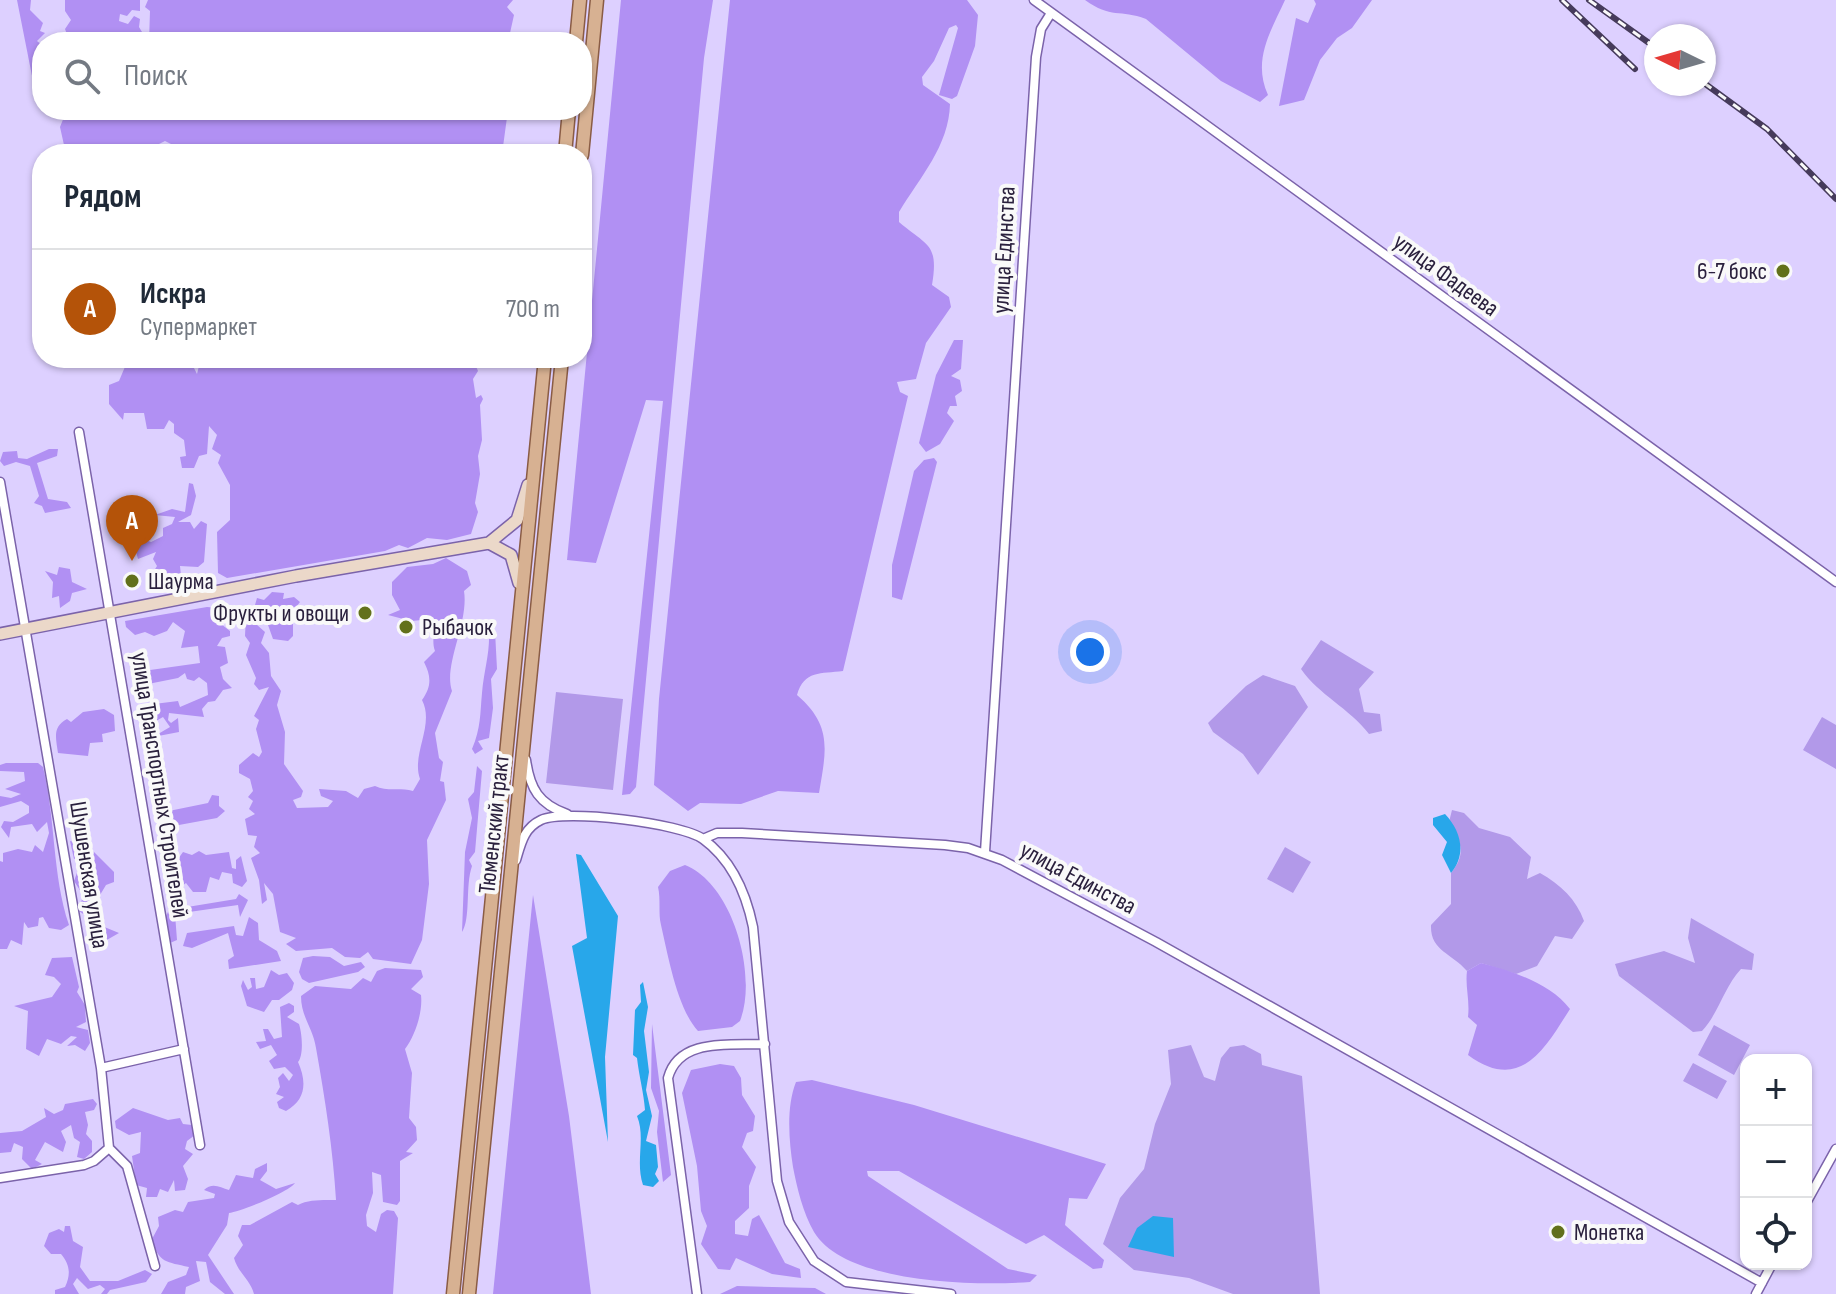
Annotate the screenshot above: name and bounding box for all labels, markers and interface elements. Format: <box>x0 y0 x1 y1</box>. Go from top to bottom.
north arrow <box>1644 24 1716 96</box>
search box <box>32 32 592 120</box>
icon: search <box>60 54 104 98</box>
text: Поиск <box>124 58 187 94</box>
text: Рядом <box>64 176 142 217</box>
street label: улица Единства <box>986 186 1022 314</box>
street label: улица Фадеева <box>1388 227 1504 323</box>
place label: 6-7 бокс <box>1697 257 1767 286</box>
marker: 6-7 бокс <box>1774 262 1792 280</box>
text: Искра <box>140 276 206 312</box>
text: A <box>84 294 96 325</box>
text: 700 m <box>506 294 560 325</box>
text: Супермаркет <box>140 312 257 343</box>
pin: A <box>106 495 158 561</box>
place label: Шаурма <box>148 567 214 596</box>
marker: Шаурма <box>123 572 141 590</box>
place label: Фрукты и овощи <box>213 599 349 628</box>
marker: Фрукты и овощи <box>356 604 374 622</box>
place label: Рыбачок <box>422 613 494 642</box>
marker: Рыбачок <box>397 618 415 636</box>
your location <box>1070 632 1110 672</box>
street label: улица Транспортных Строителей <box>125 650 195 920</box>
street label: Тюменский тракт <box>472 753 516 895</box>
street label: Шушенская улица <box>63 799 115 951</box>
street label: улица Единства <box>1015 835 1141 921</box>
map controls <box>1740 1054 1812 1270</box>
button: + <box>1740 1054 1812 1126</box>
button: − <box>1740 1126 1812 1198</box>
button: locate <box>1740 1198 1812 1270</box>
place label: Монетка <box>1574 1218 1644 1247</box>
marker: Монетка <box>1549 1223 1567 1241</box>

